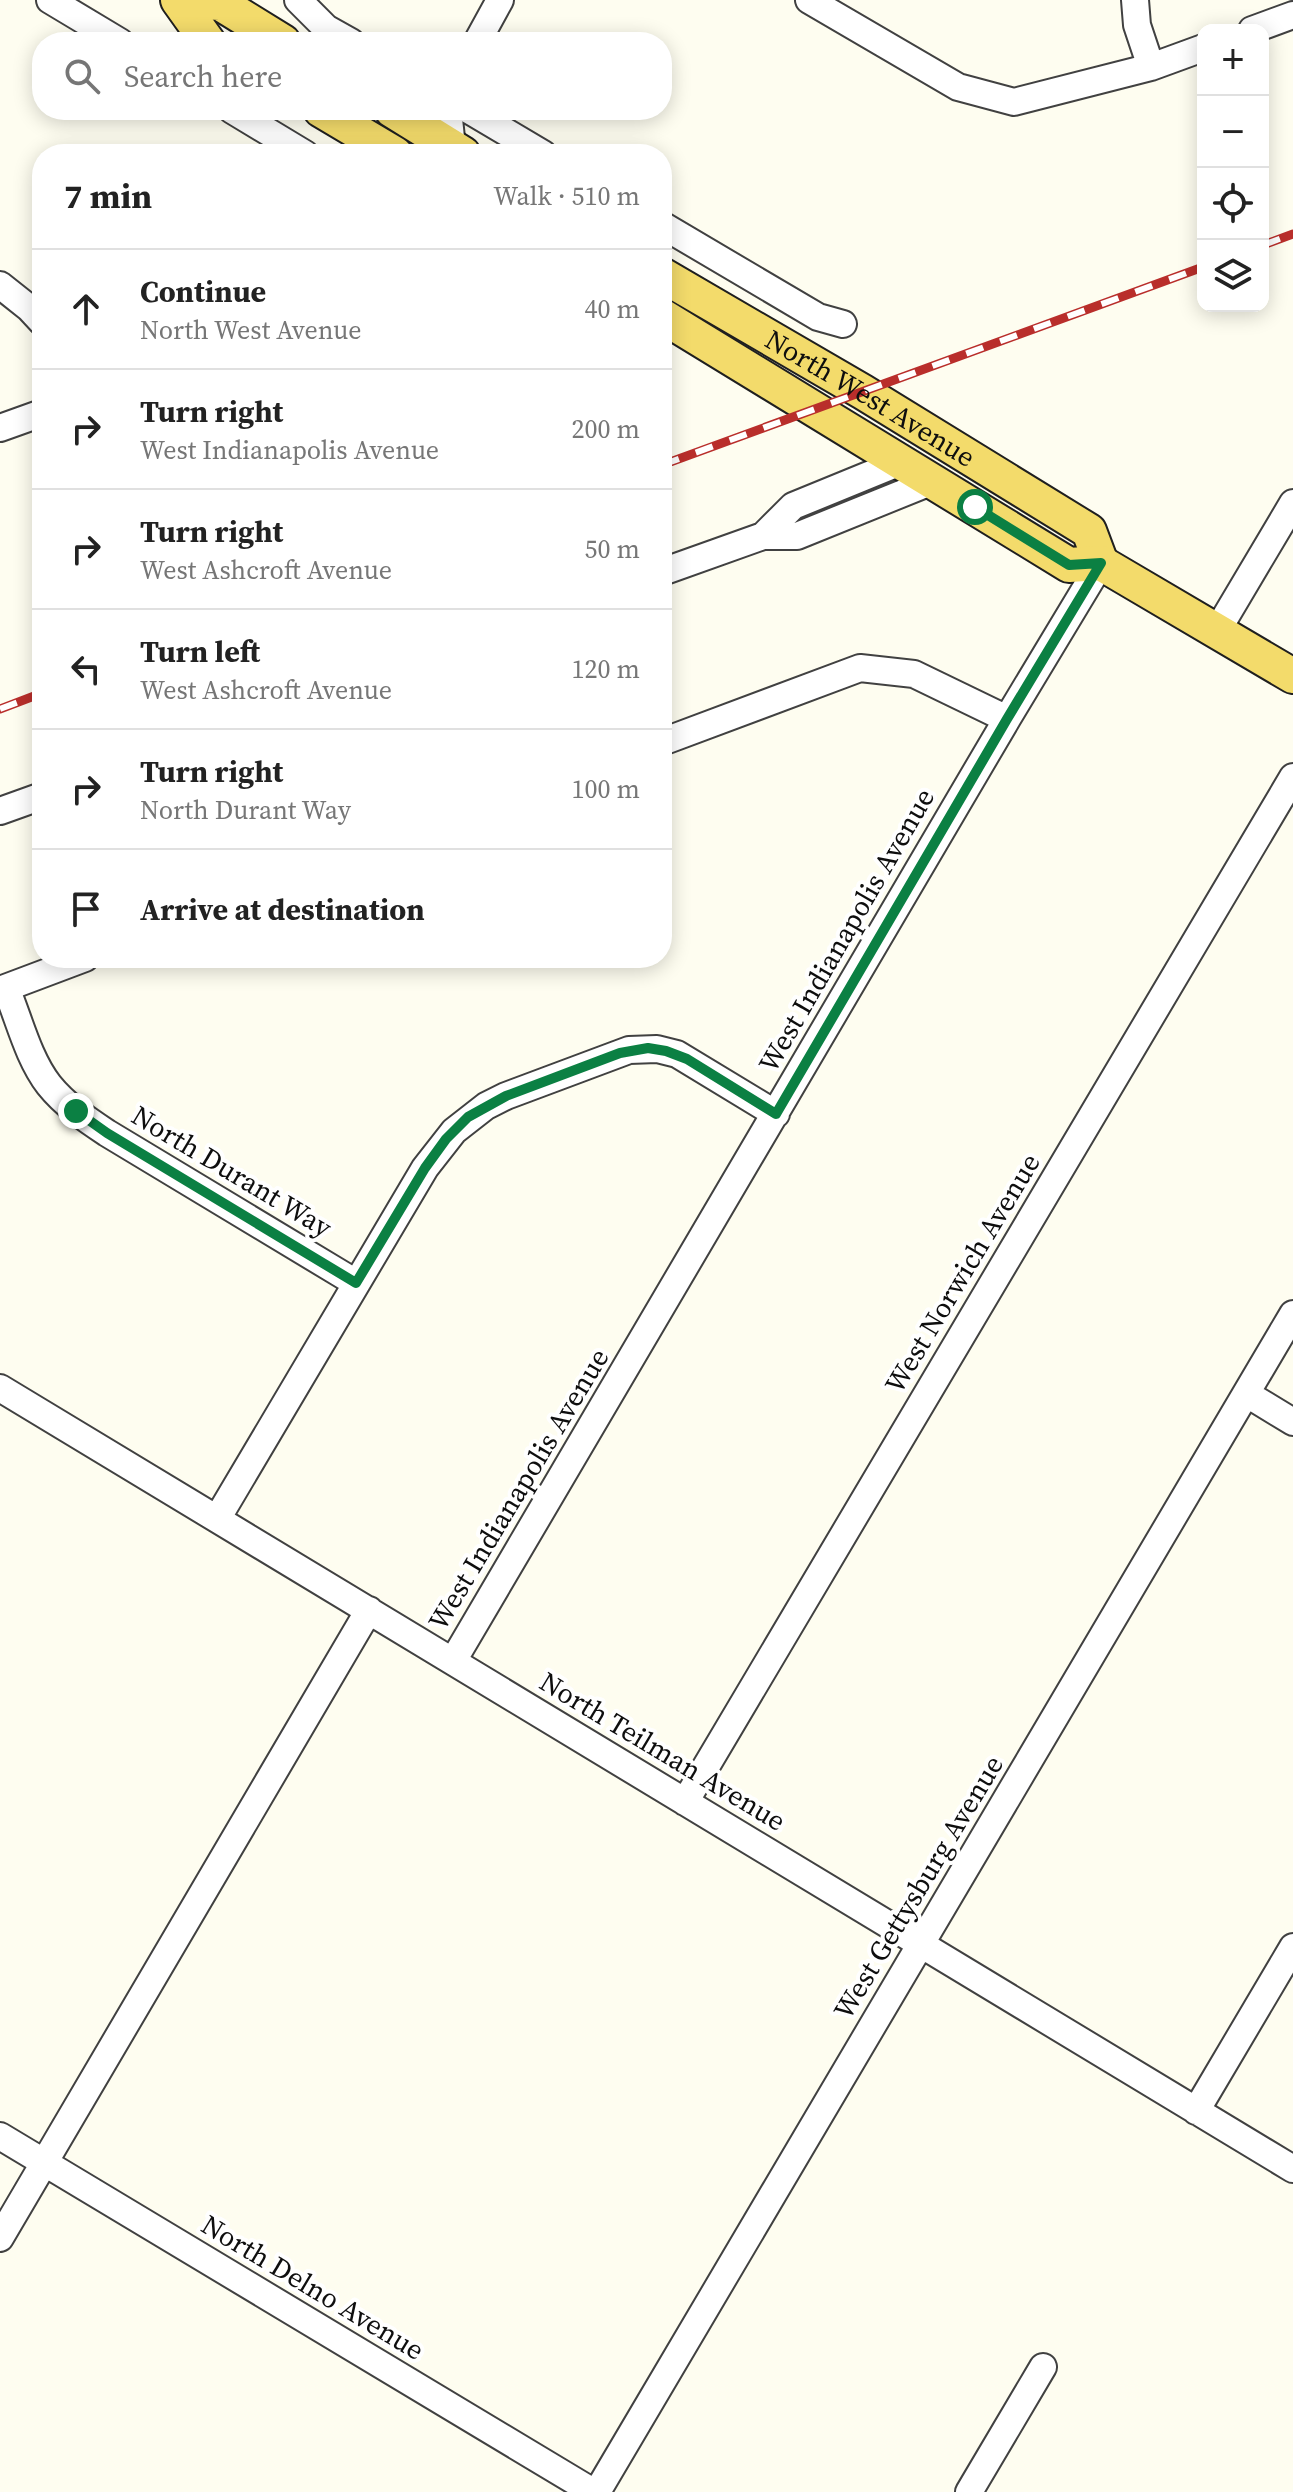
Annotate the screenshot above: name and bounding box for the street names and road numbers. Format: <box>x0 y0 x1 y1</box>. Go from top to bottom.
street label: North West Avenue <box>758 320 983 476</box>
street label: West Indianapolis Avenue <box>749 781 943 1079</box>
street label: North Durant Way <box>125 1096 340 1246</box>
street label: West Norwich Avenue <box>875 1146 1049 1400</box>
street label: West Indianapolis Avenue <box>419 1341 617 1637</box>
street label: North Teilman Avenue <box>533 1662 793 1840</box>
street label: West Gettysburg Avenue <box>824 1748 1012 2026</box>
street label: North Delno Avenue <box>195 2205 431 2369</box>

